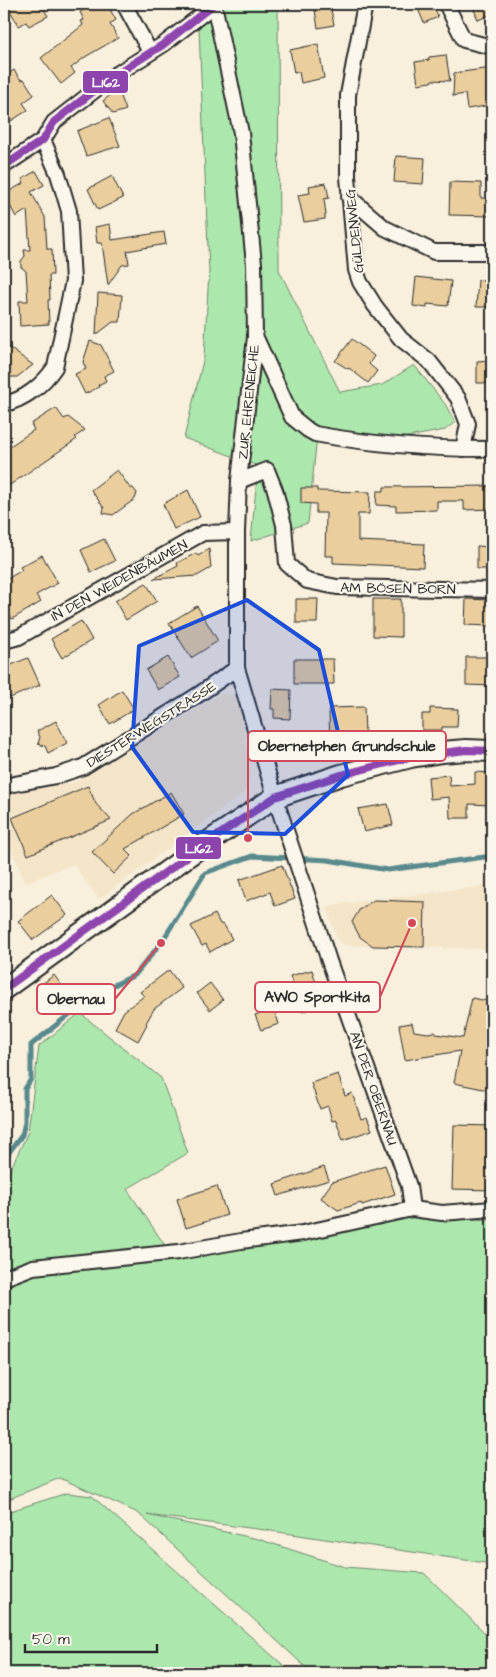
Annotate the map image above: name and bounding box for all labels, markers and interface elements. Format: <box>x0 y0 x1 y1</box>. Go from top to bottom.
line badge: L162 <box>82 70 129 94</box>
text: L162 <box>92 73 121 93</box>
street label: GÜLDENWEG <box>341 188 369 274</box>
street label: ZUR EHRENEICHE <box>233 343 265 460</box>
street label: IN DEN WEIDENBÄUMEN <box>48 535 192 627</box>
street label: AM BÖSEN BORN <box>340 578 456 600</box>
street label: DIESTERWEGSTRASSE <box>83 676 221 773</box>
callout: Obernetphen Grundschule <box>248 731 446 761</box>
text: Obernetphen Grundschule <box>258 736 436 757</box>
line badge: L162 <box>175 836 222 860</box>
text: L162 <box>185 839 214 859</box>
callout: AWO Sportkita <box>255 982 380 1012</box>
callout: Obernau <box>37 984 115 1014</box>
text: AWO Sportkita <box>264 987 370 1008</box>
text: Obernau <box>47 989 105 1010</box>
street label: AN DER OBERNAU <box>344 1029 402 1148</box>
scale bar <box>25 1622 158 1654</box>
text: 50 m <box>32 1629 70 1650</box>

